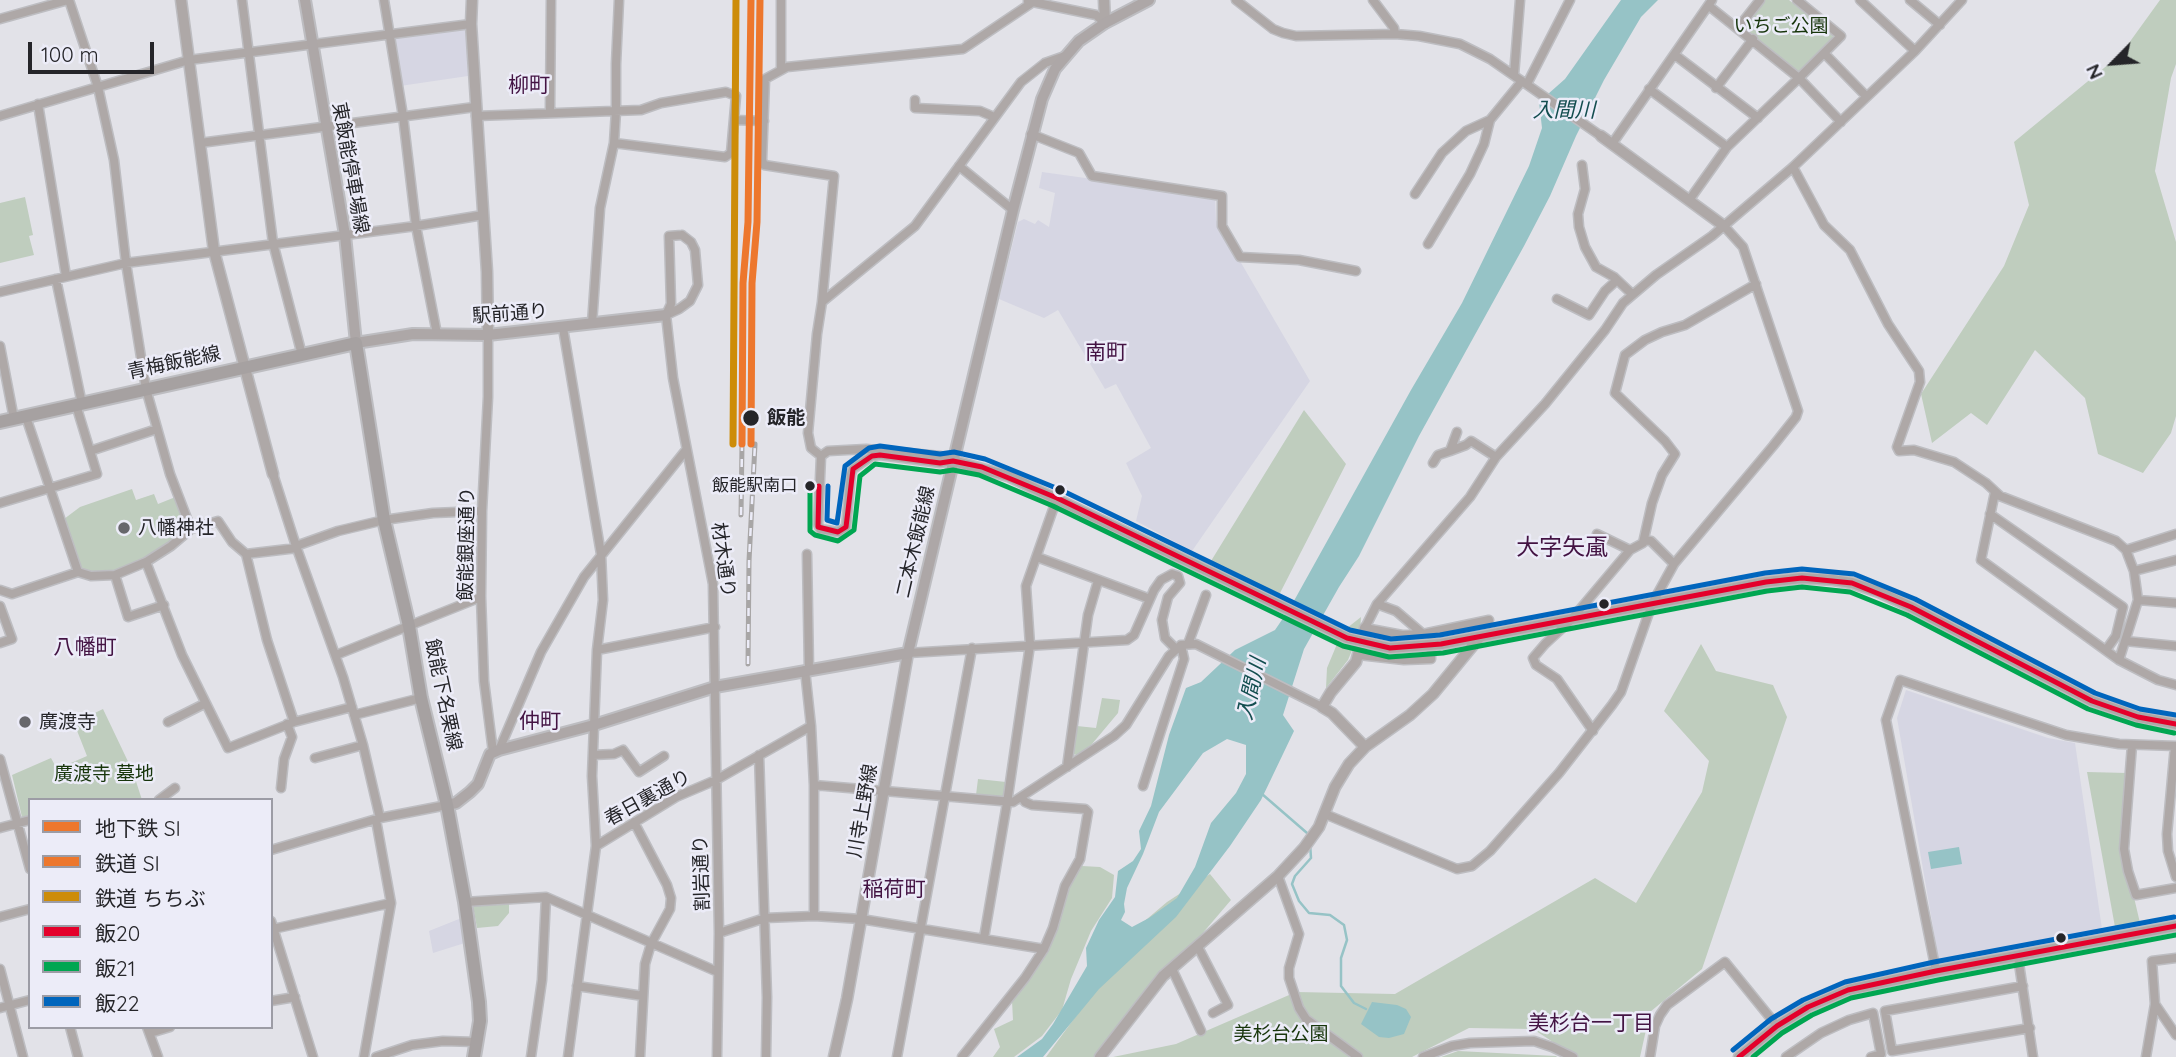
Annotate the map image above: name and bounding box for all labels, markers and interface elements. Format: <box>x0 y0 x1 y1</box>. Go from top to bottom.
park label: いちご公園 <box>1734 15 1828 37</box>
scale bar <box>32 28 158 72</box>
north arrow <box>2078 28 2148 98</box>
text: 100 m <box>41 41 99 67</box>
text: N <box>2080 60 2108 83</box>
district label: 柳町 <box>508 73 550 99</box>
water label: 入間川 <box>1533 98 1595 124</box>
street label: 東飯能停車場線 <box>327 101 373 235</box>
street label: 駅前通り <box>471 300 549 328</box>
district label: 南町 <box>1085 340 1127 366</box>
street label: 青梅飯能線 <box>125 342 223 384</box>
place label: 飯能 <box>767 407 805 429</box>
marker: 飯能 <box>741 408 761 428</box>
place label: 飯能駅南口 <box>712 476 797 496</box>
marker: 飯能駅南口 <box>803 479 817 493</box>
unlabelled marker <box>1053 483 1067 497</box>
street label: 二本木飯能線 <box>892 484 940 600</box>
street label: 飯能銀座通り <box>455 487 479 601</box>
place label: 八幡神社 <box>138 517 214 539</box>
marker: 八幡神社 <box>116 520 132 536</box>
street label: 材木通り <box>706 521 740 599</box>
district label: 大字矢颪 <box>1516 534 1608 562</box>
unlabelled marker <box>1597 597 1611 611</box>
district label: 八幡町 <box>54 635 116 661</box>
street label: 飯能下名栗線 <box>420 637 466 753</box>
water label: 入間川 <box>1233 655 1271 723</box>
district label: 仲町 <box>519 709 561 735</box>
place label: 廣渡寺 <box>39 711 96 733</box>
marker: 廣渡寺 <box>17 714 33 730</box>
street label: 川寺上野線 <box>844 762 882 860</box>
park label: 廣渡寺 墓地 <box>54 763 154 785</box>
street label: 春日裏通り <box>601 765 695 831</box>
legend <box>28 798 273 1029</box>
text: 地下鉄 SI <box>95 815 181 841</box>
street label: 割岩通り <box>689 835 715 911</box>
text: 鉄道 SI <box>95 850 160 876</box>
district label: 稲荷町 <box>863 877 925 903</box>
text: 鉄道 ちちぶ <box>95 885 206 911</box>
text: 飯20 <box>95 920 140 946</box>
unlabelled marker <box>2054 931 2068 945</box>
text: 飯21 <box>95 955 135 981</box>
text: 飯22 <box>95 990 139 1016</box>
district label: 美杉台一丁目 <box>1528 1011 1654 1037</box>
park label: 美杉台公園 <box>1234 1023 1328 1045</box>

